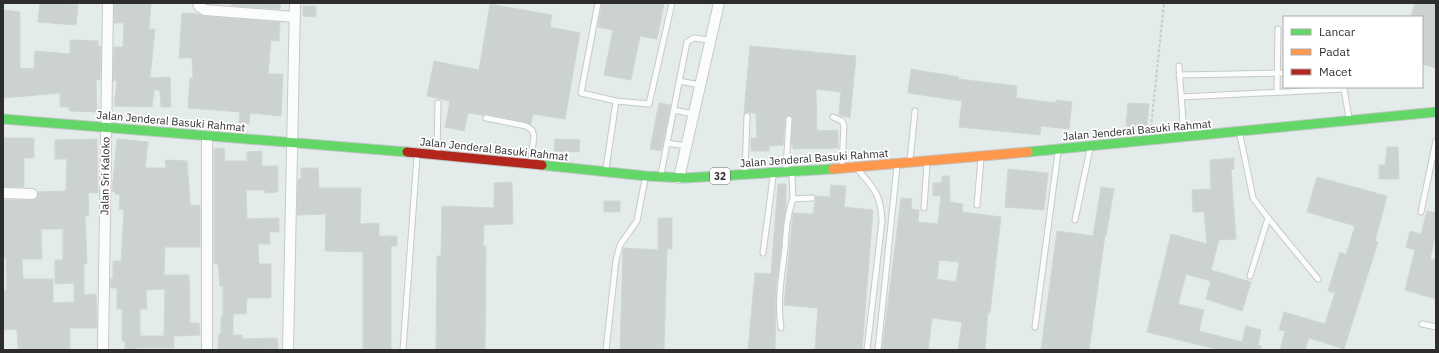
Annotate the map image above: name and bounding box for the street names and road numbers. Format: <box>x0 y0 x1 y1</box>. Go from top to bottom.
street label: Jalan Jenderal Basuki Rahmat <box>96 108 246 134</box>
street label: Jalan Jenderal Basuki Rahmat <box>1062 117 1212 143</box>
street label: Jalan Jenderal Basuki Rahmat <box>419 134 569 164</box>
street label: Jalan Sri Kaloko <box>97 137 113 215</box>
street label: Jalan Jenderal Basuki Rahmat <box>739 146 889 170</box>
road number: 32 <box>710 168 730 184</box>

